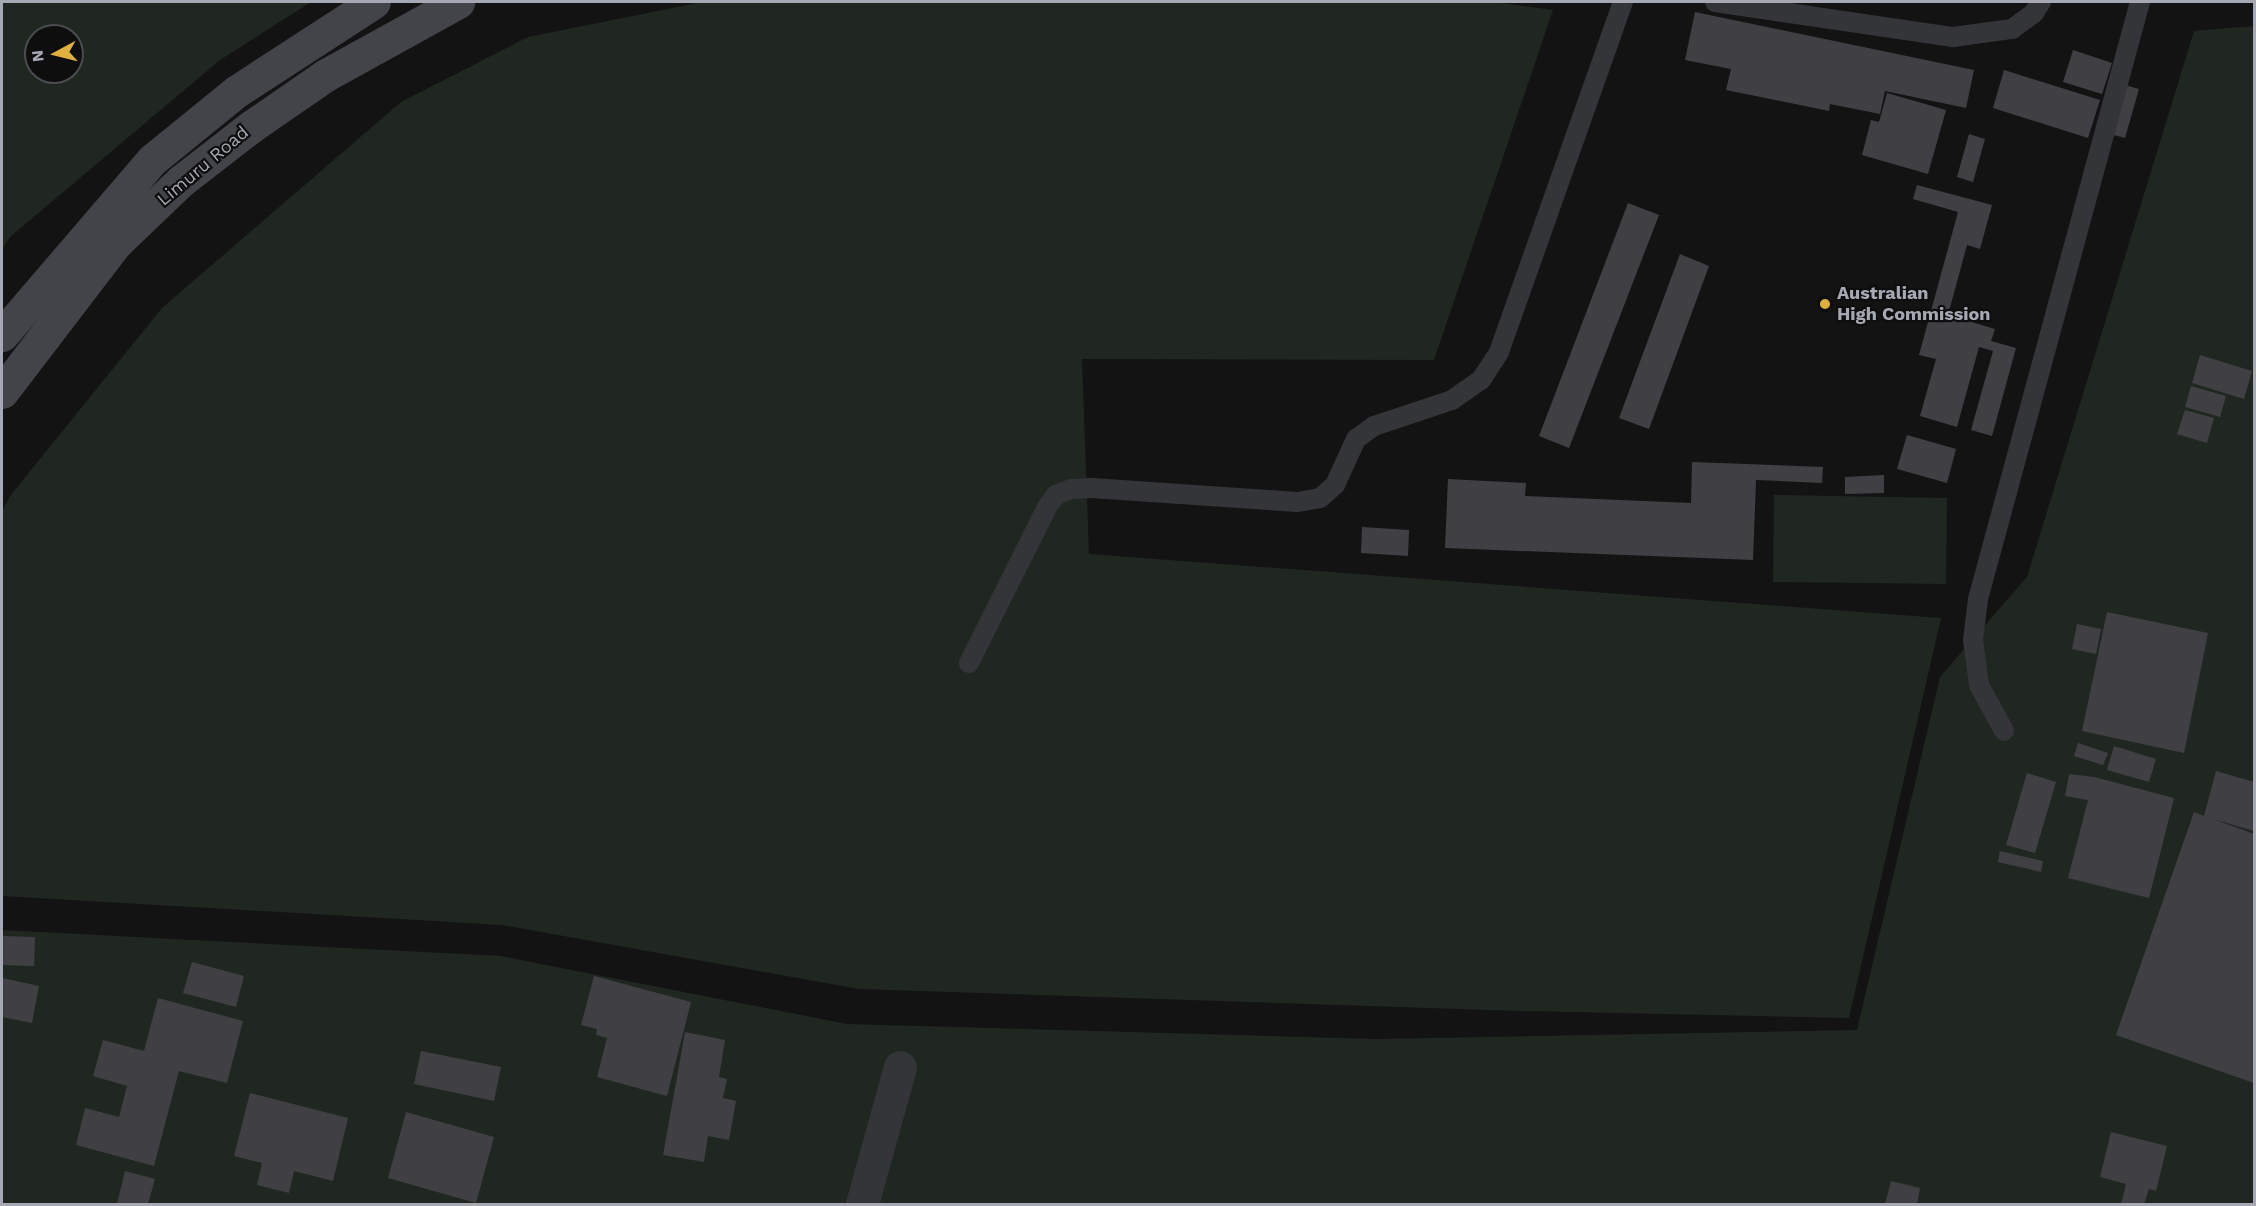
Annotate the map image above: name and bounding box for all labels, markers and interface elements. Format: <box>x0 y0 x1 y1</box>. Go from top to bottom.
north arrow <box>24 24 84 84</box>
text: N <box>27 49 48 63</box>
street label: Limuru Road <box>153 122 253 210</box>
place label: Australian High Commission <box>1837 283 1991 326</box>
marker: Australian High Commission <box>1818 297 1832 311</box>

